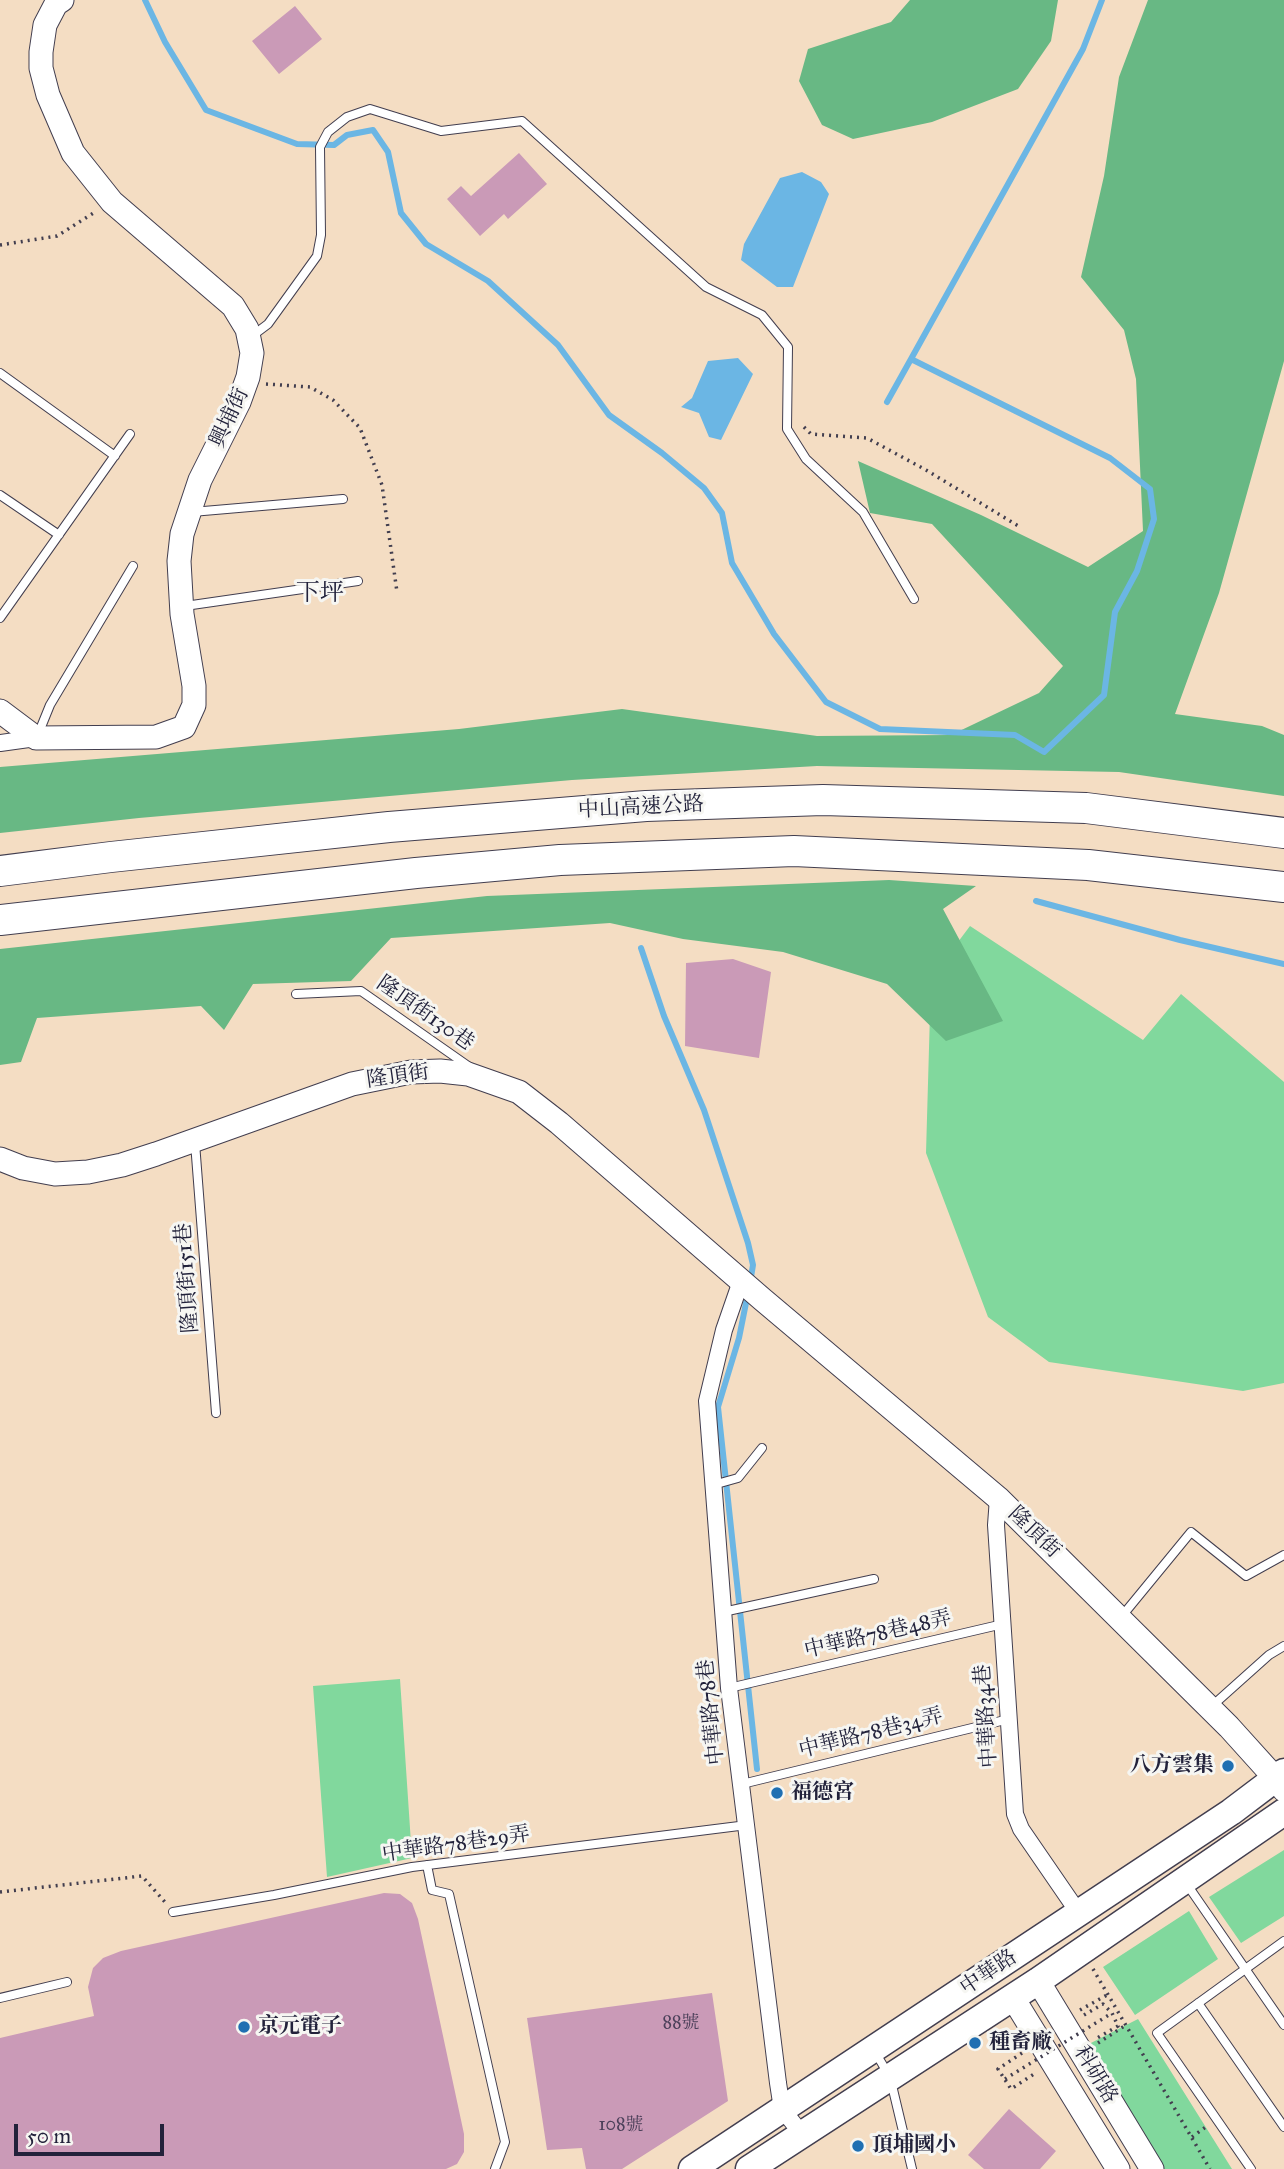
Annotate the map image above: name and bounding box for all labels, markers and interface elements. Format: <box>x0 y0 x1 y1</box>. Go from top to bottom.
street label: 興埔街 <box>205 384 255 452</box>
district label: 下坪 <box>296 580 344 608</box>
street label: 中山高速公路 <box>577 792 705 824</box>
street label: 隆頂街130巷 <box>372 971 478 1057</box>
street label: 隆頂街 <box>365 1060 431 1094</box>
street label: 隆頂街151巷 <box>172 1222 204 1334</box>
street label: 隆頂街 <box>1003 1502 1065 1564</box>
street label: 中華路78巷48弄 <box>802 1606 954 1664</box>
street label: 中華路78巷 <box>694 1658 730 1766</box>
street label: 中華路34巷 <box>971 1663 1003 1769</box>
street label: 中華路78巷34弄 <box>796 1704 946 1764</box>
place label: 八方雲集 <box>1130 1753 1214 1779</box>
marker: 八方雲集 <box>1220 1758 1236 1774</box>
place label: 福德宮 <box>791 1780 854 1806</box>
marker: 福德宮 <box>769 1785 785 1801</box>
street label: 中華路78巷29弄 <box>380 1822 532 1868</box>
street label: 中華路 <box>956 1945 1022 2001</box>
house number: 88號 <box>662 2013 700 2035</box>
place label: 京元電子 <box>258 2014 342 2040</box>
marker: 京元電子 <box>236 2019 252 2035</box>
place label: 種畜廠 <box>989 2030 1052 2056</box>
marker: 種畜廠 <box>967 2035 983 2051</box>
street label: 科研路 <box>1068 2042 1122 2108</box>
scale bar <box>18 2110 168 2154</box>
house number: 108號 <box>598 2115 644 2137</box>
text: 50 m <box>27 2123 71 2149</box>
place label: 頂埔國小 <box>872 2133 956 2159</box>
marker: 頂埔國小 <box>850 2138 866 2154</box>

